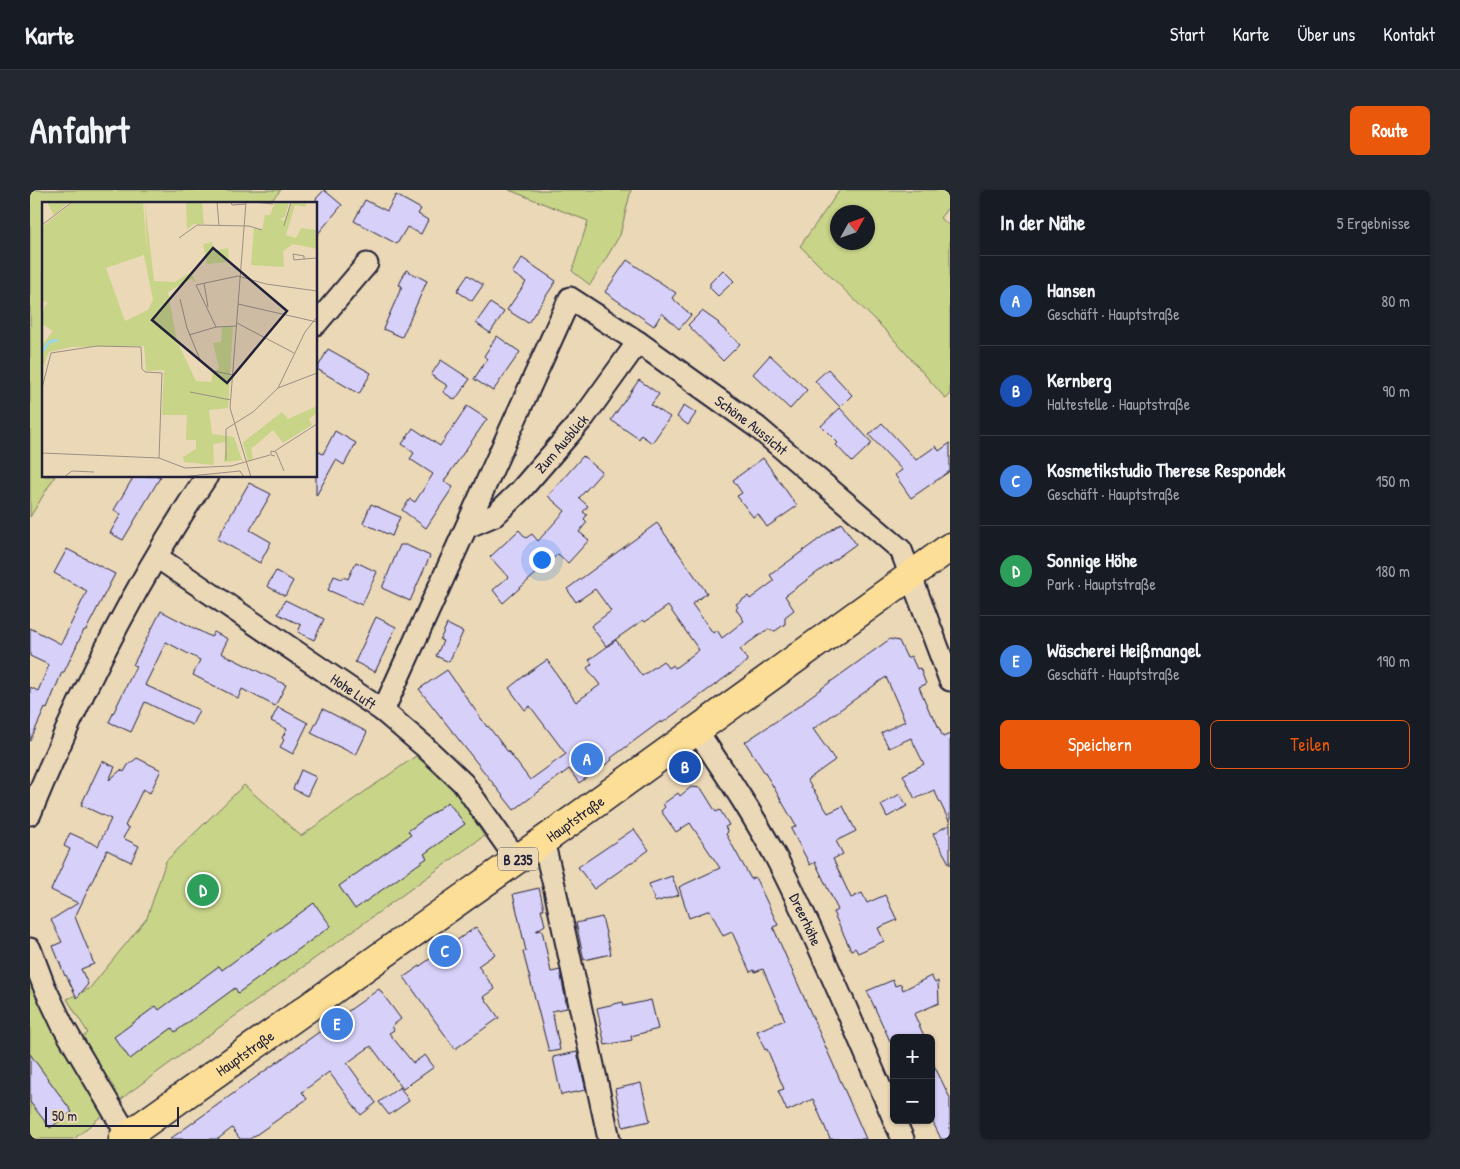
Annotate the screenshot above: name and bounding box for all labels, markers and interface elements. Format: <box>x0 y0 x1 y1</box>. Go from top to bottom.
text: Karte <box>25 19 74 51</box>
text: Start <box>1170 22 1205 47</box>
text: Karte <box>1233 22 1269 47</box>
text: Über uns <box>1297 22 1355 47</box>
text: Kontakt <box>1383 22 1435 47</box>
button: Route <box>1350 106 1430 155</box>
text: Anfahrt <box>30 107 129 154</box>
inset map <box>42 202 318 478</box>
north arrow <box>830 205 875 250</box>
text: In der Nähe <box>1000 208 1085 237</box>
text: 5 Ergebnisse <box>1337 212 1410 234</box>
text: Hansen <box>1047 277 1095 303</box>
text: A <box>1012 290 1020 312</box>
text: 80 m <box>1381 290 1410 312</box>
text: Geschäft · Hauptstraße <box>1047 303 1180 325</box>
text: Kernberg <box>1047 367 1112 393</box>
text: B <box>1012 380 1020 402</box>
text: 90 m <box>1382 380 1410 402</box>
street label: Schöne Aussicht <box>711 390 793 460</box>
text: Haltestelle · Hauptstraße <box>1047 393 1190 415</box>
street label: Zum Ausblick <box>530 409 593 478</box>
text: Kosmetikstudio Therese Respondek <box>1047 457 1286 483</box>
text: C <box>1012 470 1020 492</box>
text: 150 m <box>1376 470 1410 492</box>
text: Geschäft · Hauptstraße <box>1047 483 1180 505</box>
your location <box>529 547 555 573</box>
text: Sonnige Höhe <box>1047 547 1137 573</box>
text: D <box>1012 560 1020 582</box>
text: 180 m <box>1376 560 1410 582</box>
text: Park · Hauptstraße <box>1047 573 1156 595</box>
text: Wäscherei Heißmangel <box>1047 637 1201 663</box>
text: E <box>1012 650 1020 672</box>
text: 190 m <box>1377 650 1410 672</box>
text: Geschäft · Hauptstraße <box>1047 663 1180 685</box>
street label: Hohe Luft <box>327 668 381 715</box>
button: Speichern <box>1000 720 1200 769</box>
button: Teilen <box>1210 720 1410 769</box>
pin: A <box>571 740 603 778</box>
pin: B <box>669 748 701 786</box>
street label: Hauptstraße <box>541 790 608 846</box>
road number: B 235 <box>498 848 538 871</box>
pin: D <box>187 871 219 909</box>
street label: Dreerhöhe <box>785 890 827 949</box>
pin: C <box>429 932 461 970</box>
pin: E <box>321 1005 353 1043</box>
street label: Hauptstraße <box>211 1025 278 1081</box>
map controls <box>890 1034 935 1124</box>
button: + <box>890 1034 935 1079</box>
button: − <box>890 1079 935 1124</box>
scale bar <box>45 1104 179 1127</box>
text: 50 m <box>52 1106 77 1125</box>

